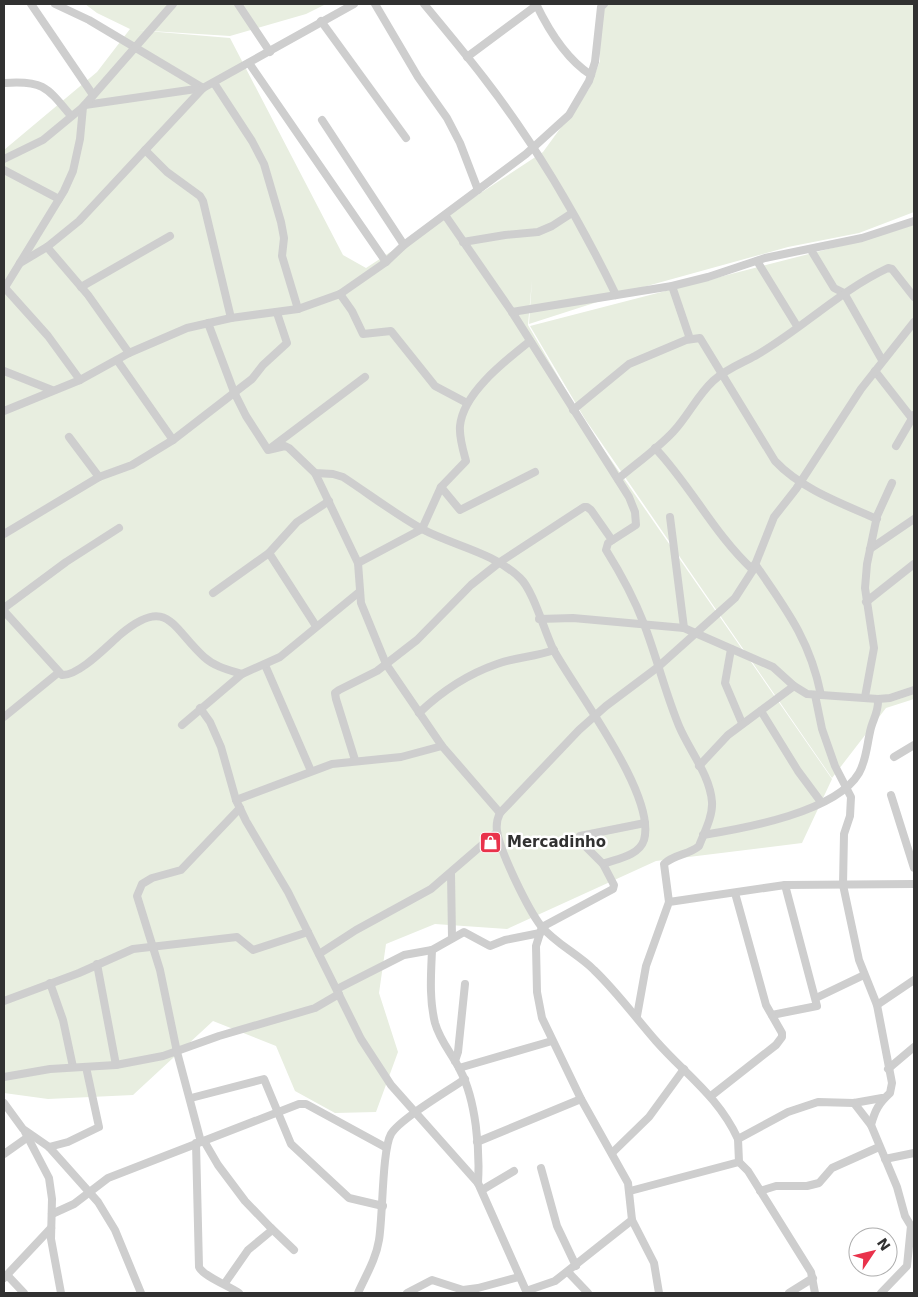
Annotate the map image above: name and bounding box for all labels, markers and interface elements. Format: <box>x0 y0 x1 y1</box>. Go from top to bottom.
shop icon: Mercadinho <box>479 830 503 854</box>
place label: Mercadinho <box>507 833 606 851</box>
north arrow <box>848 1227 898 1277</box>
text: N <box>874 1235 894 1254</box>

